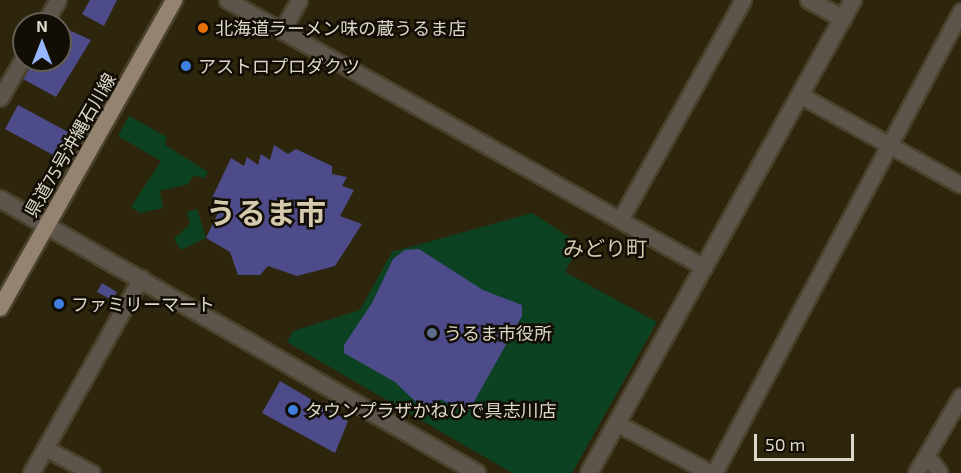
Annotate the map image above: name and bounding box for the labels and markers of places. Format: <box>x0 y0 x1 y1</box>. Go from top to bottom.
place label: 北海道ラーメン味の蔵うるま店 <box>215 17 467 39</box>
marker: 北海道ラーメン味の蔵うるま店 <box>196 21 210 35</box>
place label: アストロプロダクツ <box>198 55 360 77</box>
marker: アストロプロダクツ <box>179 59 193 73</box>
place label: ファミリーマート <box>71 293 215 315</box>
marker: ファミリーマート <box>52 297 66 311</box>
place label: うるま市役所 <box>444 322 552 344</box>
marker: うるま市役所 <box>425 326 439 340</box>
place label: タウンプラザかねひで具志川店 <box>305 399 557 421</box>
marker: タウンプラザかねひで具志川店 <box>286 403 300 417</box>

